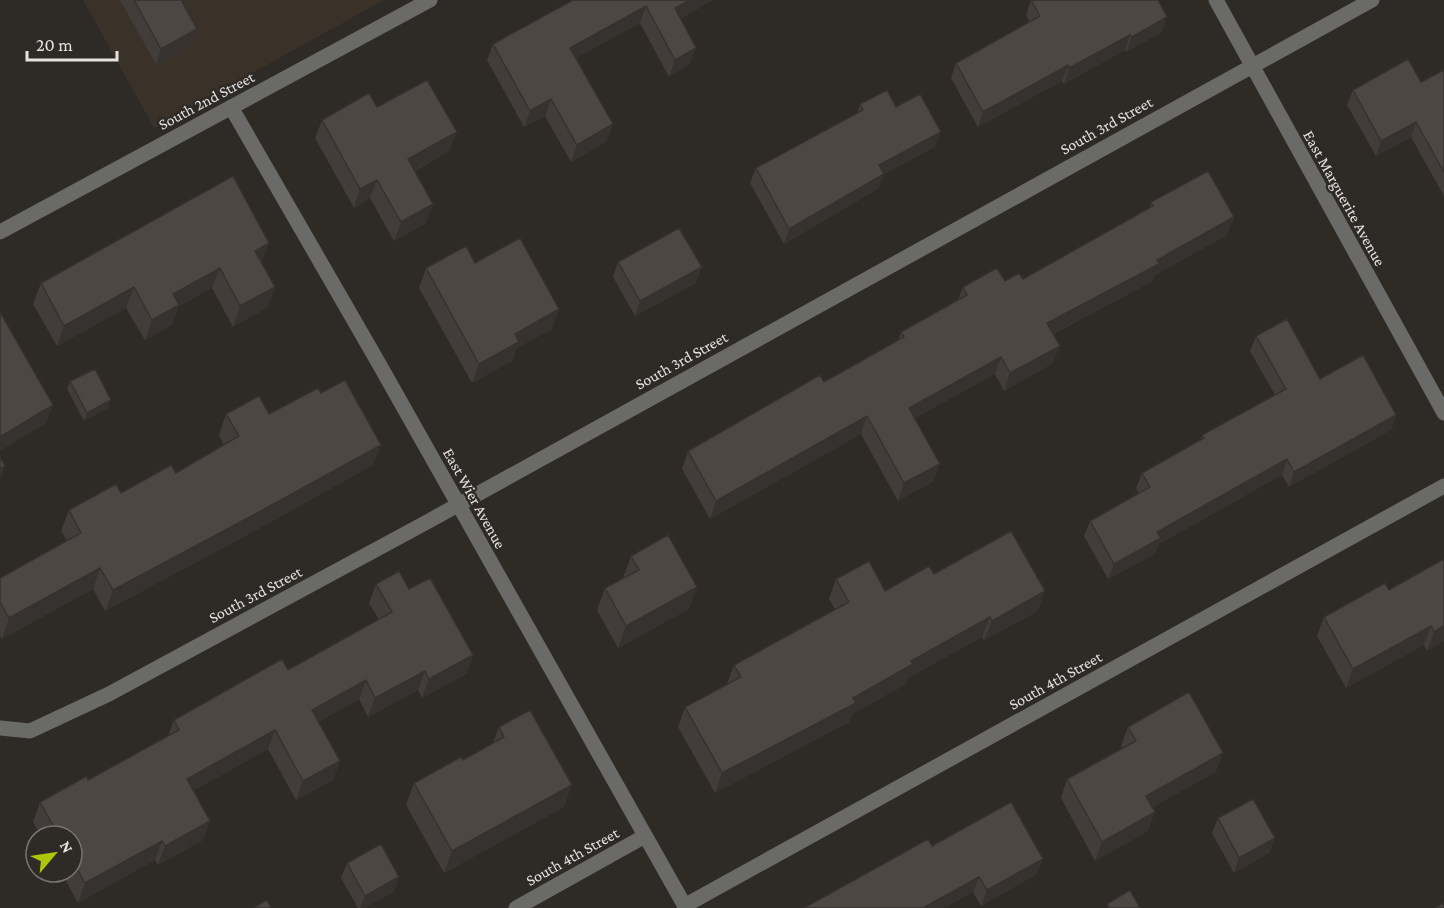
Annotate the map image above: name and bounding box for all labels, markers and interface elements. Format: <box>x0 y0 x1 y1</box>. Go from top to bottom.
scale bar <box>27 24 117 62</box>
text: 20 m <box>36 35 73 55</box>
street label: South 2nd Street <box>155 68 258 133</box>
street label: South 3rd Street <box>1057 93 1156 158</box>
street label: East Marguerite Avenue <box>1299 128 1389 269</box>
street label: South 3rd Street <box>632 328 731 393</box>
street label: East Wier Avenue <box>440 445 509 551</box>
street label: South 3rd Street <box>206 563 305 626</box>
street label: South 4th Street <box>1006 648 1105 713</box>
north arrow <box>24 824 84 884</box>
street label: South 4th Street <box>523 824 622 889</box>
text: N <box>57 838 77 856</box>

